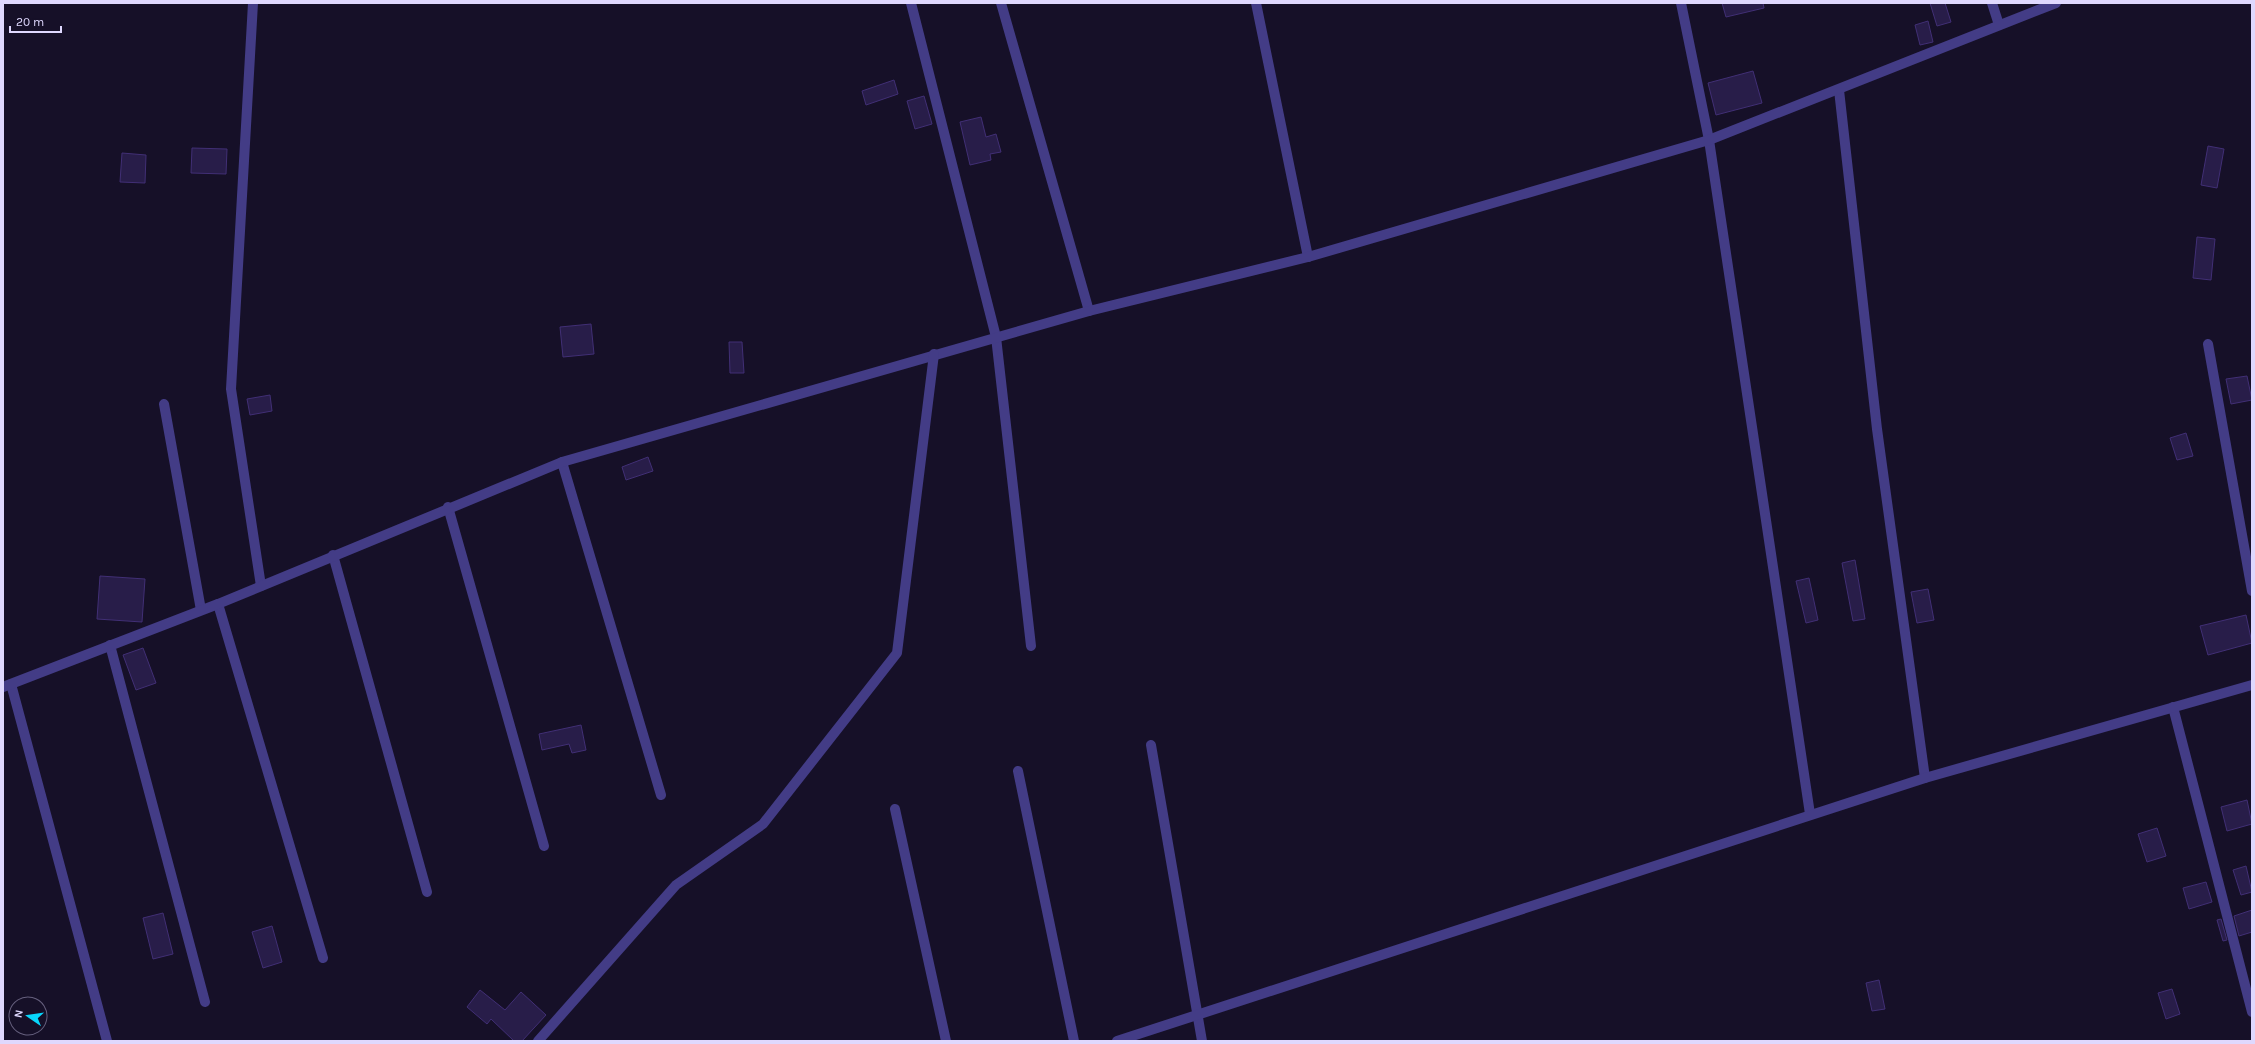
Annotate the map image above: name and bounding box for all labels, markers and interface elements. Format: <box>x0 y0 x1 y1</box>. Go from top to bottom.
scale bar <box>10 8 61 34</box>
text: 20 m <box>16 15 44 29</box>
north arrow <box>8 996 48 1036</box>
text: N <box>12 1009 26 1019</box>

